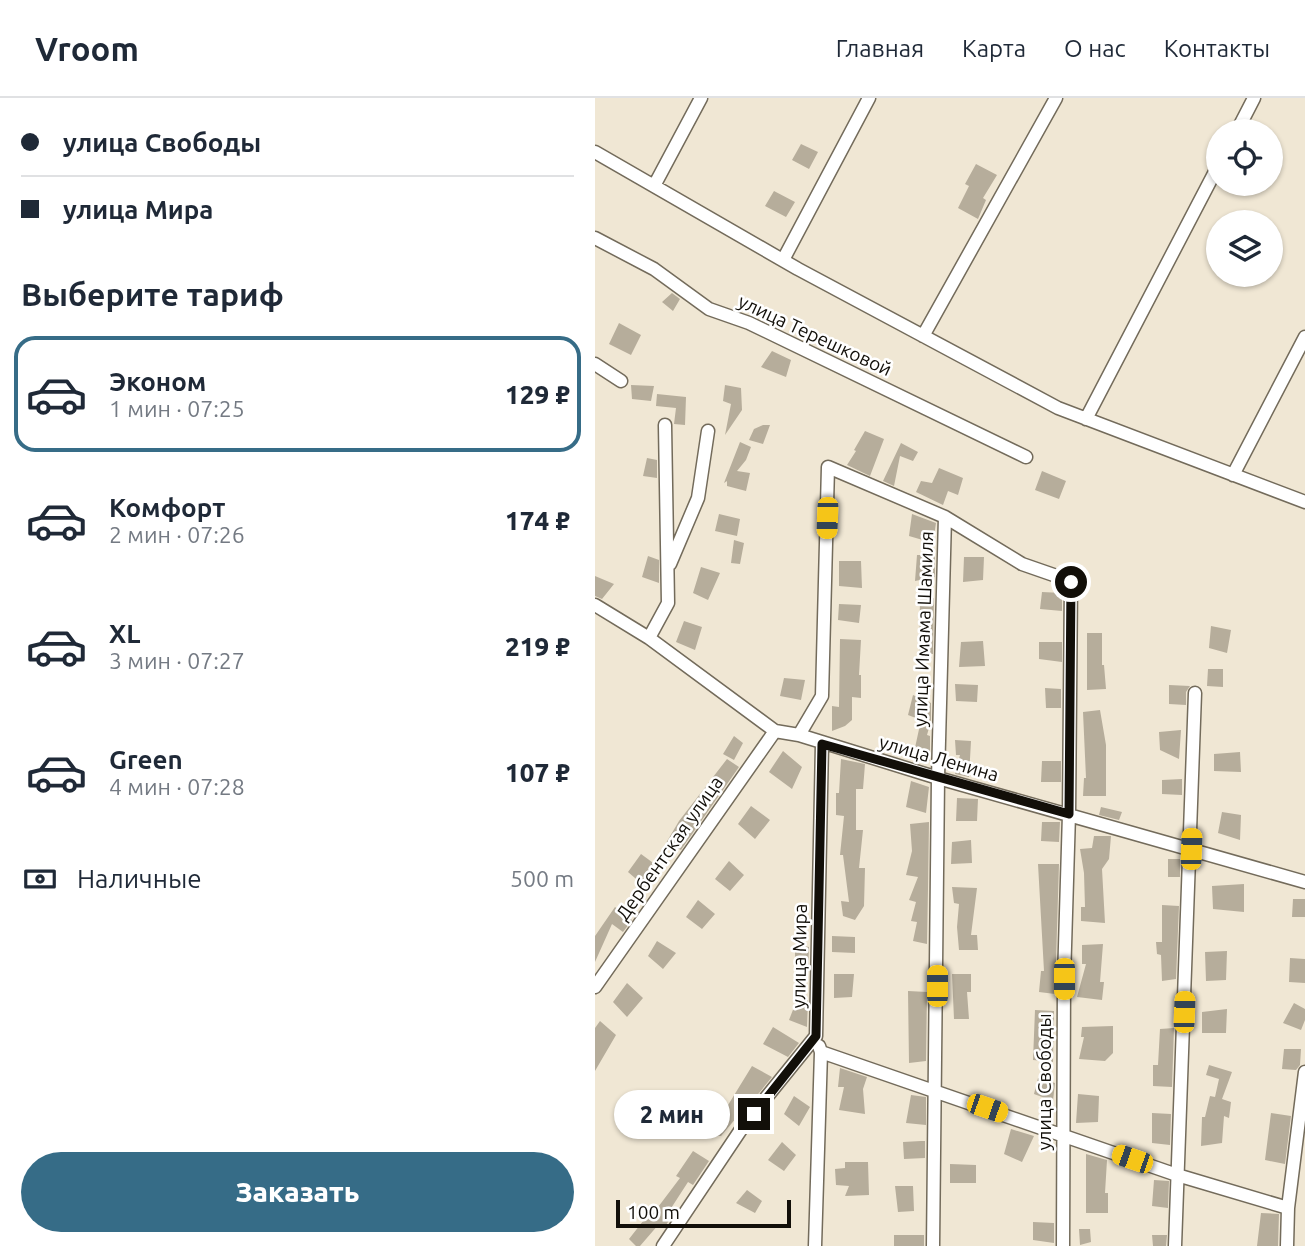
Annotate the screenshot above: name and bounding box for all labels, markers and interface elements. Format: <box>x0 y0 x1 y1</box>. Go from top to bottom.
text: Vroom <box>35 30 139 67</box>
text: Главная <box>836 35 924 62</box>
text: Карта <box>962 35 1026 62</box>
text: О нас <box>1064 35 1126 62</box>
text: Контакты <box>1164 35 1270 62</box>
map controls <box>1206 119 1283 287</box>
button: locate <box>1206 119 1283 196</box>
text: улица Свободы <box>63 128 261 157</box>
text: улица Мира <box>63 195 213 224</box>
button: layers <box>1206 210 1283 287</box>
text: Выберите тариф <box>21 276 284 312</box>
street label: улица Терешковой <box>735 290 895 380</box>
icon: car <box>25 363 88 426</box>
text: Эконом <box>109 367 206 396</box>
text: 129 ₽ <box>505 380 570 409</box>
text: 1 мин · 07:25 <box>109 396 245 421</box>
icon: car <box>25 489 88 552</box>
text: Комфорт <box>109 493 225 522</box>
car <box>816 497 839 539</box>
text: 174 ₽ <box>505 506 570 535</box>
text: 2 мин · 07:26 <box>109 522 245 547</box>
street label: улица Имама Шамиля <box>909 531 937 727</box>
route start <box>1055 566 1087 598</box>
icon: car <box>25 615 88 678</box>
text: XL <box>109 619 140 648</box>
text: 219 ₽ <box>505 632 570 661</box>
text: 3 мин · 07:27 <box>109 648 245 673</box>
street label: улица Ленина <box>877 730 1001 786</box>
icon: car <box>25 741 88 804</box>
text: Green <box>109 745 183 774</box>
text: 107 ₽ <box>505 758 570 787</box>
street label: Дербентская улица <box>611 772 727 924</box>
text: 4 мин · 07:28 <box>109 774 245 799</box>
car <box>1180 828 1203 870</box>
icon: cash <box>21 860 59 898</box>
text: Наличные <box>77 864 202 893</box>
text: 500 m <box>510 866 574 891</box>
street label: улица Мира <box>787 903 811 1009</box>
car <box>1054 958 1075 1000</box>
car <box>927 965 948 1007</box>
car <box>1173 991 1196 1033</box>
street label: улица Свободы <box>1033 1013 1055 1151</box>
callout: 2 мин <box>614 1090 729 1138</box>
car <box>964 1091 1011 1125</box>
route end <box>738 1098 770 1130</box>
text: 2 мин <box>640 1102 704 1127</box>
car <box>1109 1142 1156 1176</box>
button: Заказать <box>21 1152 574 1232</box>
scale bar <box>616 1197 791 1229</box>
text: 100 m <box>627 1201 680 1223</box>

